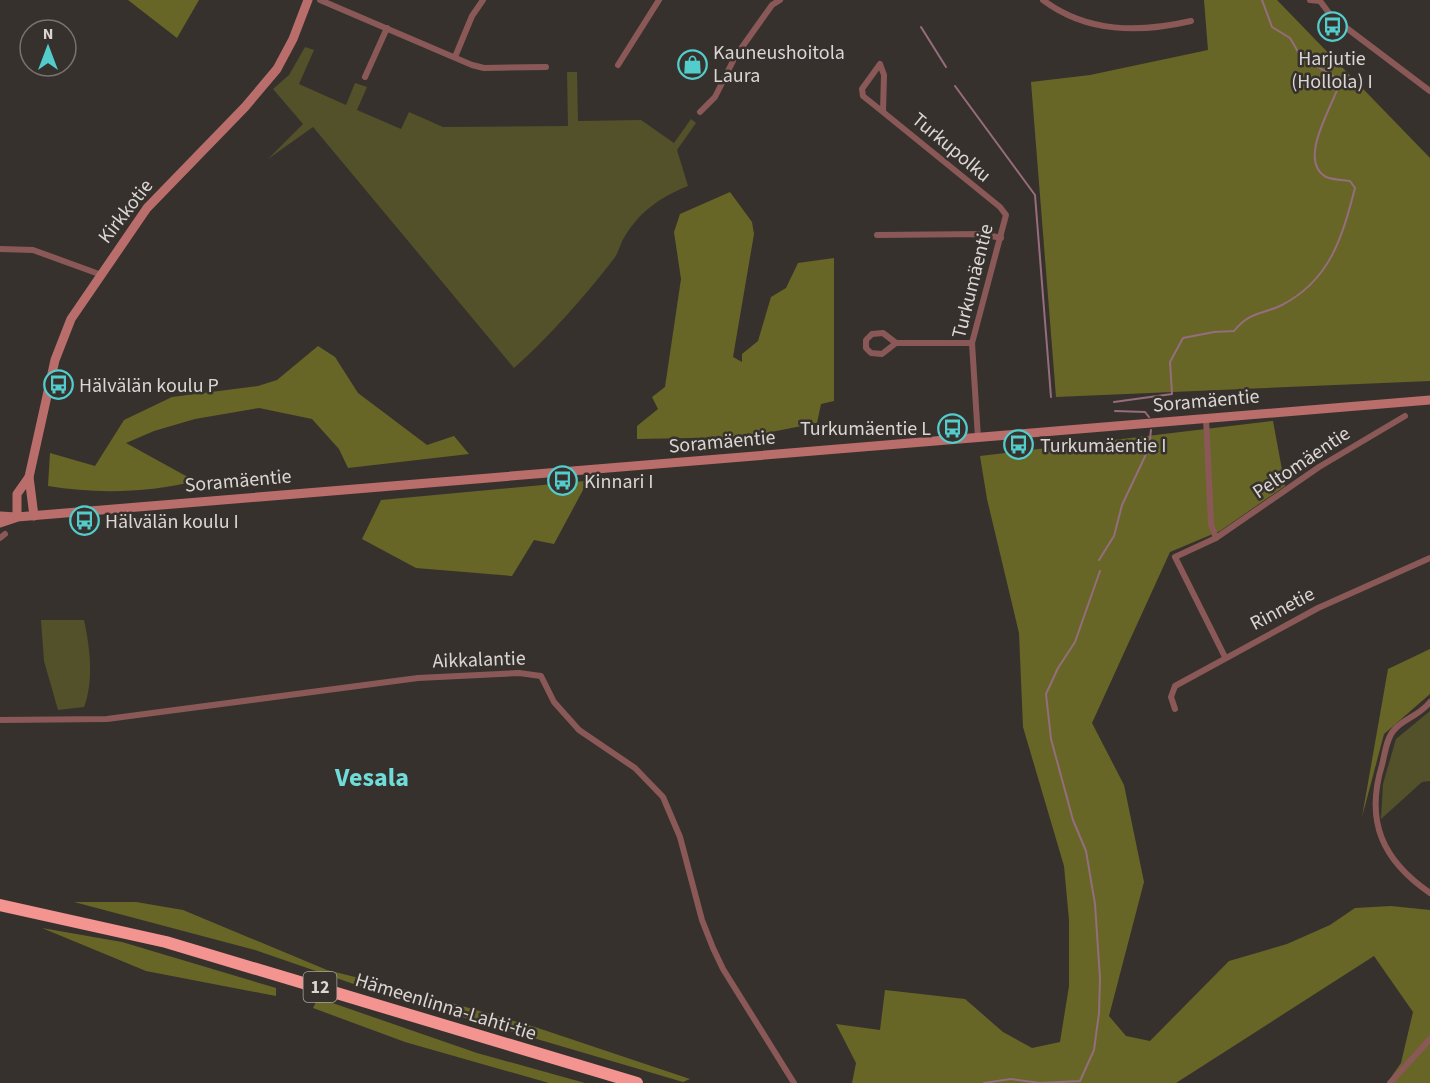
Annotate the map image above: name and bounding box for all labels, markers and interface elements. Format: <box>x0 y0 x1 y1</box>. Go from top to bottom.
bus stop icon: Harjutie (Hollola) I <box>1316 11 1348 43</box>
north arrow <box>18 18 78 78</box>
text: N <box>43 23 53 45</box>
place label: Kauneushoitola Laura <box>713 39 845 90</box>
place label: Harjutie (Hollola) I <box>1291 45 1373 96</box>
shop icon: Kauneushoitola Laura <box>676 48 708 80</box>
street label: Turkupolku <box>906 106 997 189</box>
street label: Kirkkotie <box>92 173 160 250</box>
street label: Turkumäentie <box>945 221 1001 342</box>
bus stop icon: Hälvälän koulu P <box>42 369 74 401</box>
place label: Hälvälän koulu P <box>79 372 219 400</box>
street label: Soramäentie <box>1151 382 1261 420</box>
bus stop icon: Turkumäentie L <box>936 412 968 444</box>
place label: Turkumäentie L <box>800 415 931 443</box>
street label: Peltomäentie <box>1247 420 1356 506</box>
street label: Soramäentie <box>667 423 777 461</box>
bus stop icon: Turkumäentie I <box>1003 429 1035 461</box>
place label: Turkumäentie I <box>1040 432 1167 460</box>
street label: Soramäentie <box>183 462 293 500</box>
bus stop icon: Kinnari I <box>547 465 579 497</box>
place label: Kinnari I <box>584 468 654 496</box>
bus stop icon: Hälvälän koulu I <box>68 505 100 537</box>
place label: Hälvälän koulu I <box>105 508 239 536</box>
street label: Rinnetie <box>1245 580 1320 638</box>
street label: Aikkalantie <box>432 644 526 676</box>
district label: Vesala <box>334 759 409 796</box>
street label: Hämeenlinna-Lahti-tie <box>352 966 540 1048</box>
road number: 12 <box>304 972 336 1002</box>

